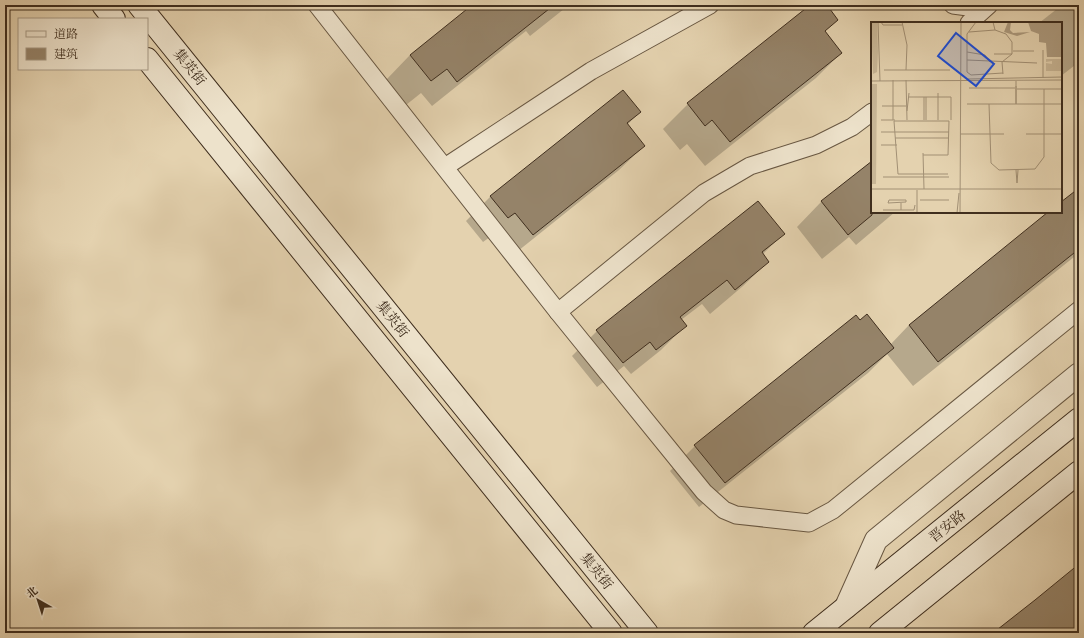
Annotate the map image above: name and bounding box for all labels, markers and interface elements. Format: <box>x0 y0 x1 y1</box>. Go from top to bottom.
legend <box>18 18 148 70</box>
inset map <box>871 22 1062 213</box>
text: 道路 <box>54 27 78 41</box>
street label: 集英街 <box>171 46 209 88</box>
text: 建筑 <box>54 47 78 61</box>
street label: 集英街 <box>374 298 412 340</box>
street label: 晋安路 <box>926 507 968 545</box>
street label: 集英街 <box>578 550 616 592</box>
north arrow <box>18 580 58 620</box>
text: 北 <box>24 585 40 601</box>

